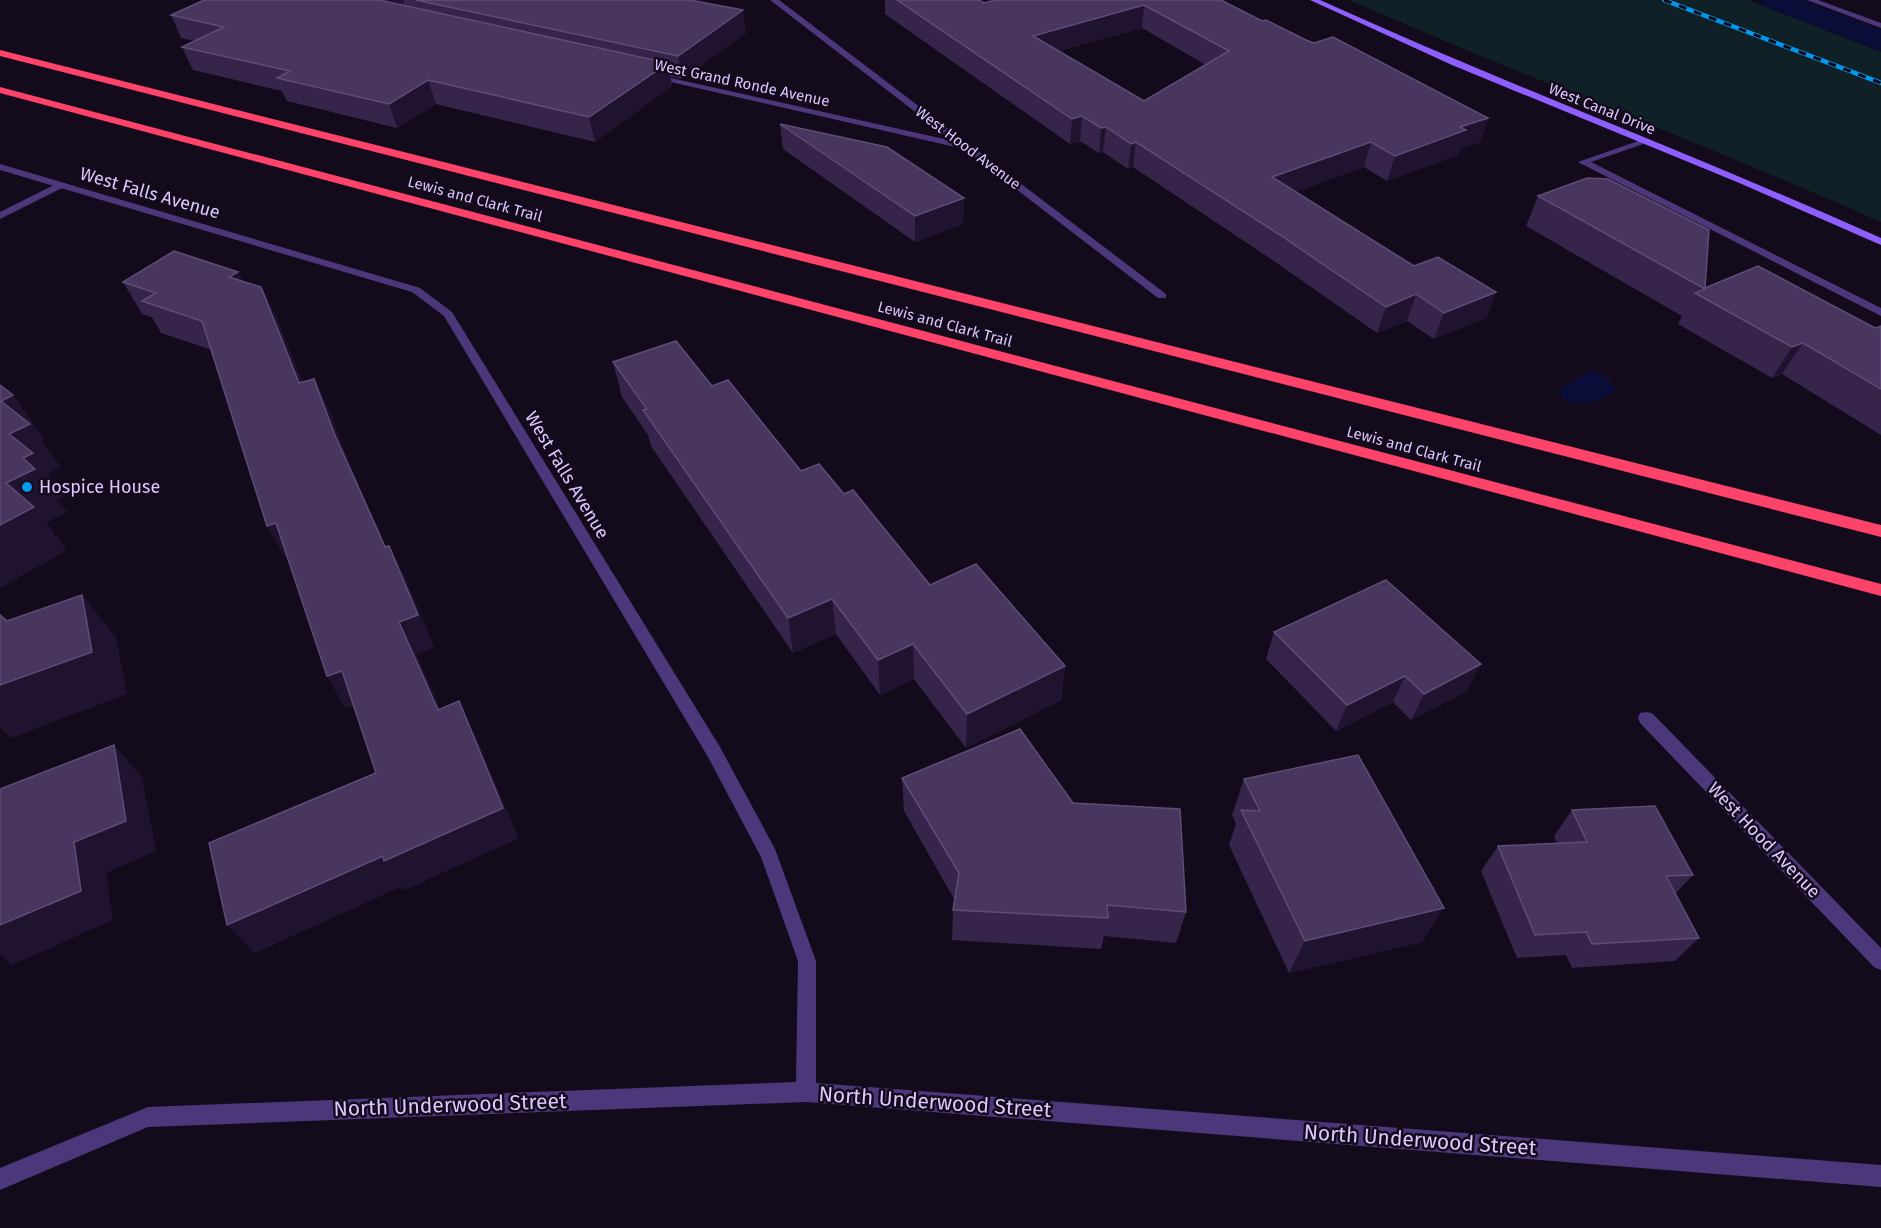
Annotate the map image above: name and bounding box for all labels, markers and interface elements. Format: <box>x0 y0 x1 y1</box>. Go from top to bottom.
street label: West Grand Ronde Avenue <box>653 56 831 110</box>
street label: West Canal Drive <box>1546 79 1658 139</box>
street label: West Hood Avenue <box>912 103 1024 193</box>
street label: West Falls Avenue <box>77 162 223 224</box>
street label: Lewis and Clark Trail <box>406 172 545 226</box>
street label: Lewis and Clark Trail <box>876 297 1015 351</box>
street label: West Falls Avenue <box>520 407 614 543</box>
street label: Lewis and Clark Trail <box>1345 422 1484 476</box>
place label: Hospice House <box>39 476 160 498</box>
marker: Hospice House <box>20 480 34 494</box>
street label: West Hood Avenue <box>1703 777 1825 903</box>
street label: North Underwood Street <box>818 1081 1053 1123</box>
street label: North Underwood Street <box>333 1088 567 1122</box>
street label: North Underwood Street <box>1303 1119 1538 1161</box>

